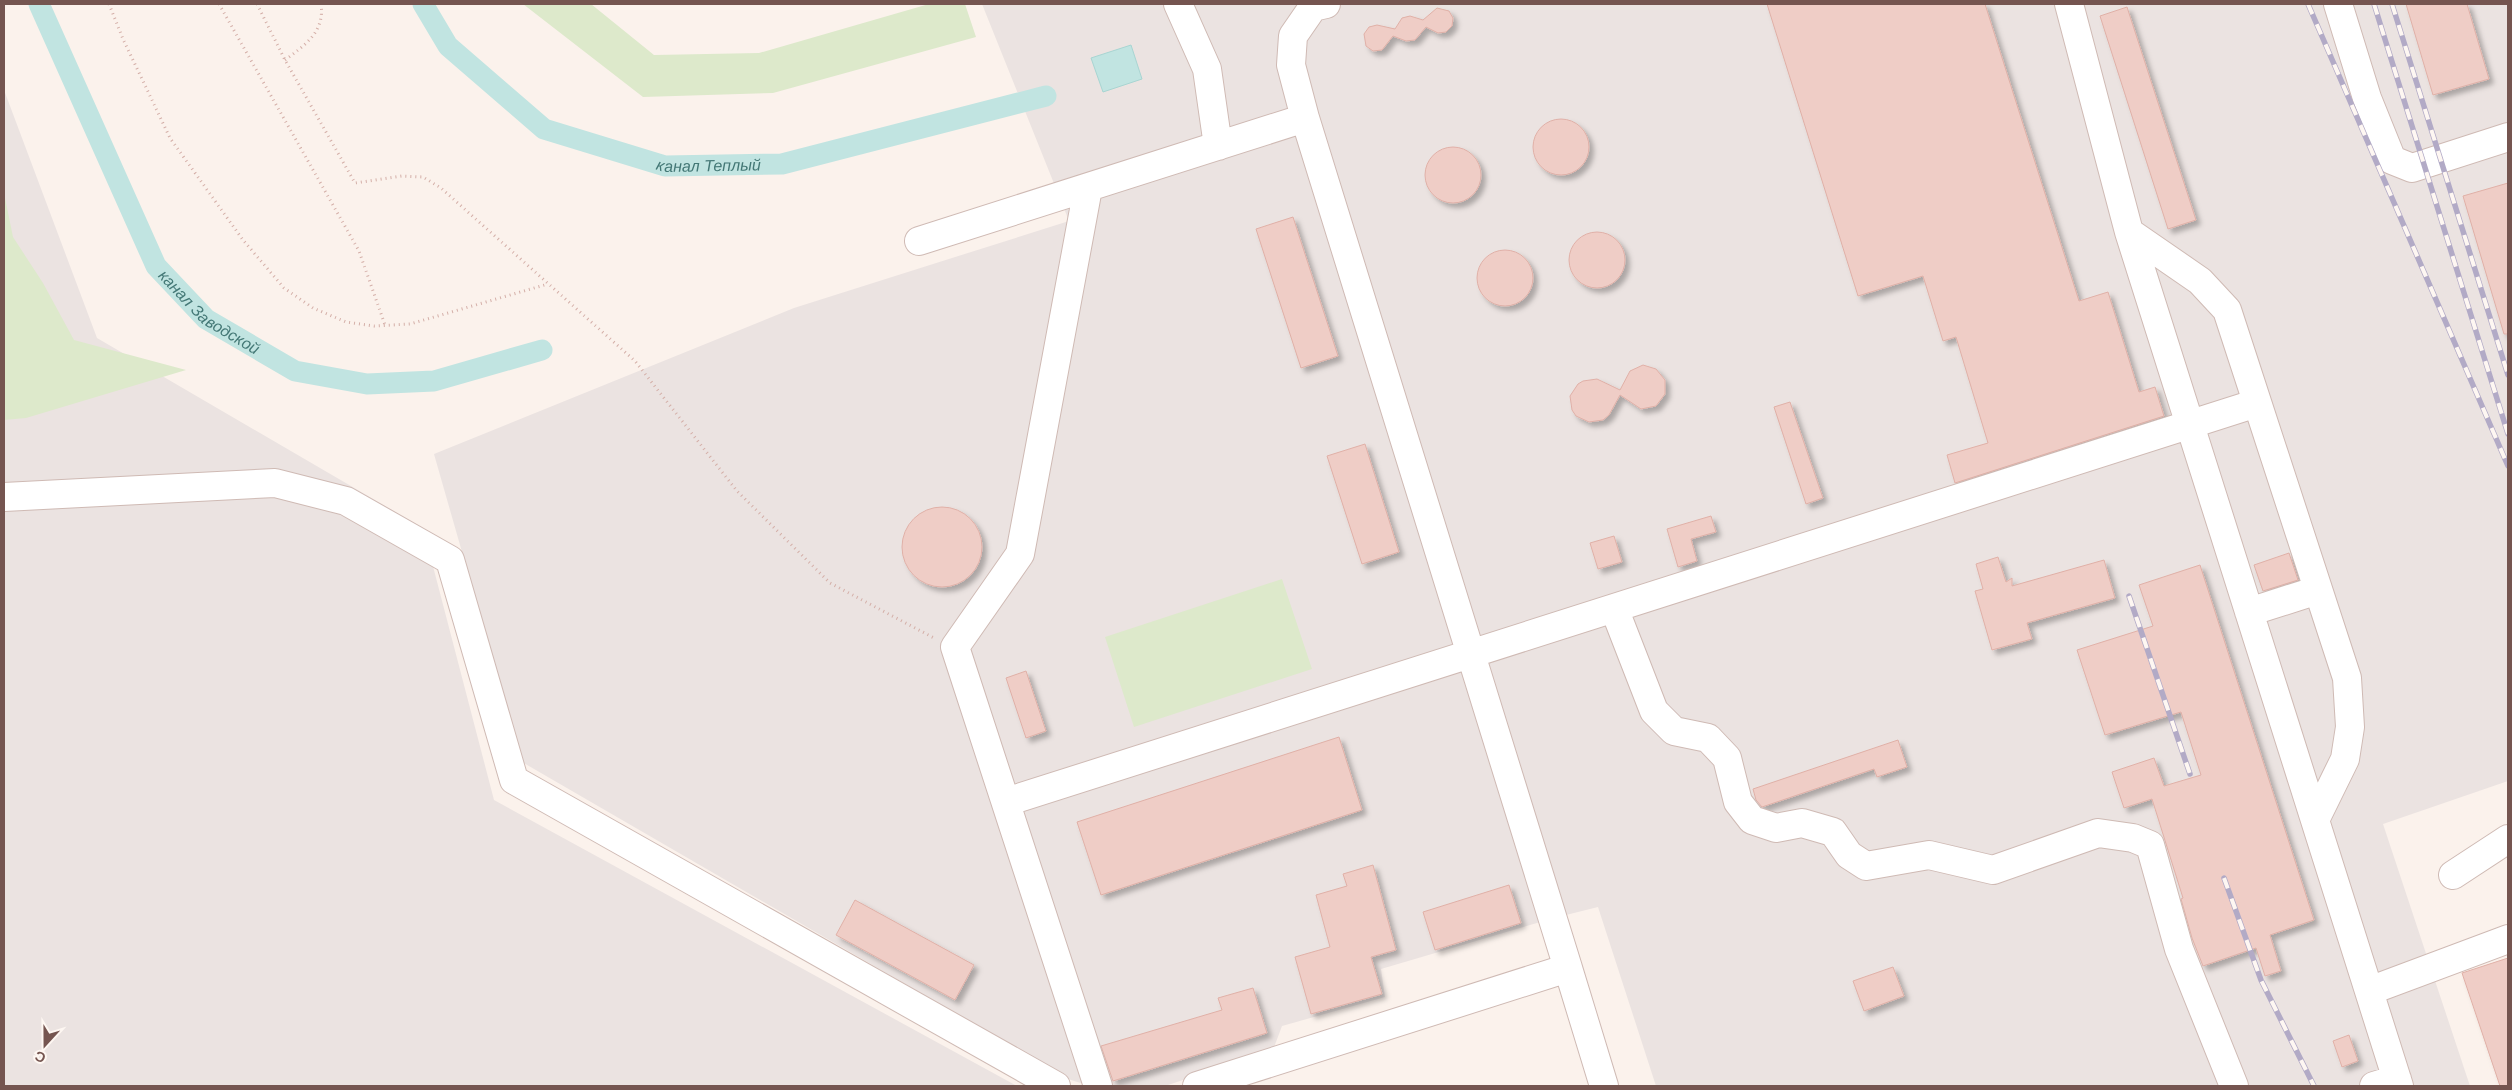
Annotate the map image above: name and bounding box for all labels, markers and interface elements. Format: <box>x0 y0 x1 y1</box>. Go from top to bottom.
water label: канал Теплый <box>654 155 761 175</box>
water label: канал Заводской <box>156 266 263 357</box>
north arrow <box>20 1020 70 1070</box>
text: С <box>33 1048 48 1066</box>

